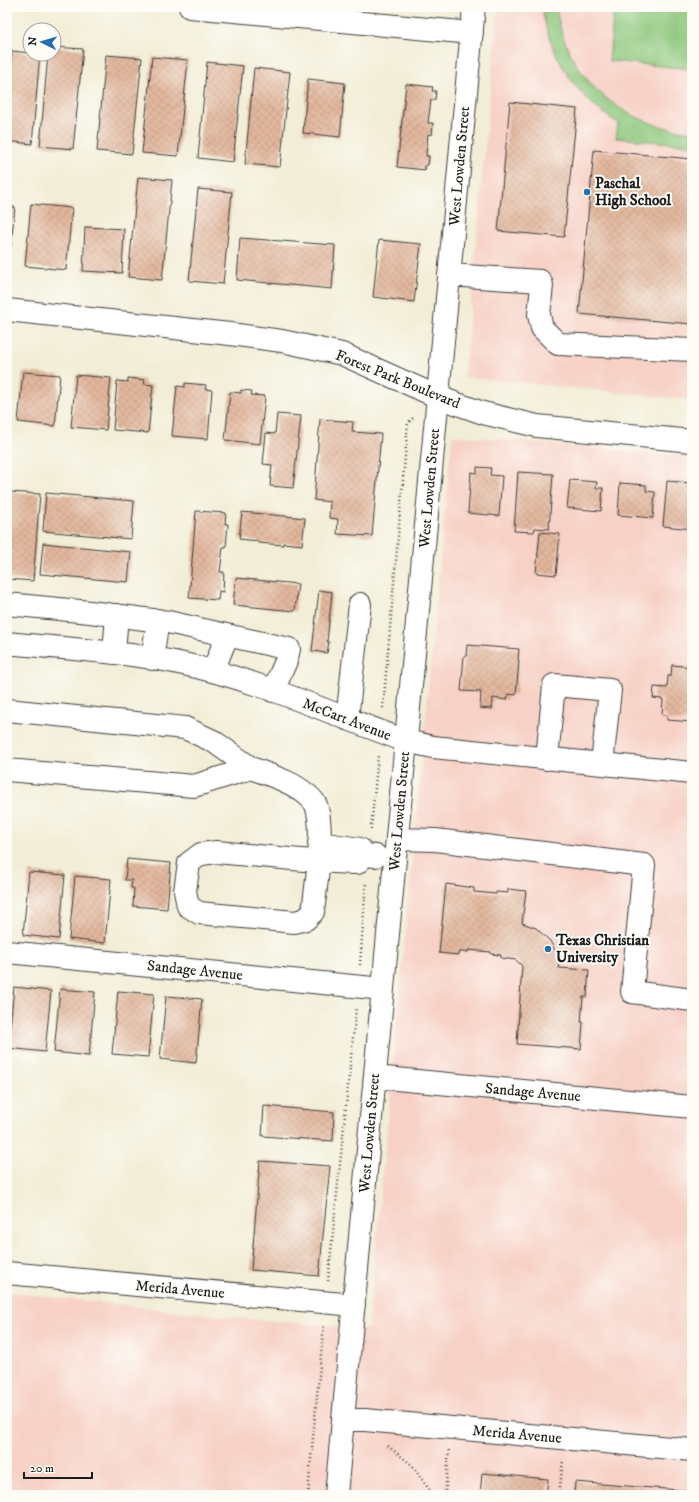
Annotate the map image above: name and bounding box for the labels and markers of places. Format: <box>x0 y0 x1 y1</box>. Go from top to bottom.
place label: Paschal High School <box>595 174 672 210</box>
marker: Paschal High School <box>582 187 592 197</box>
place label: Texas Christian University <box>555 931 649 967</box>
marker: Texas Christian University <box>543 944 553 954</box>

